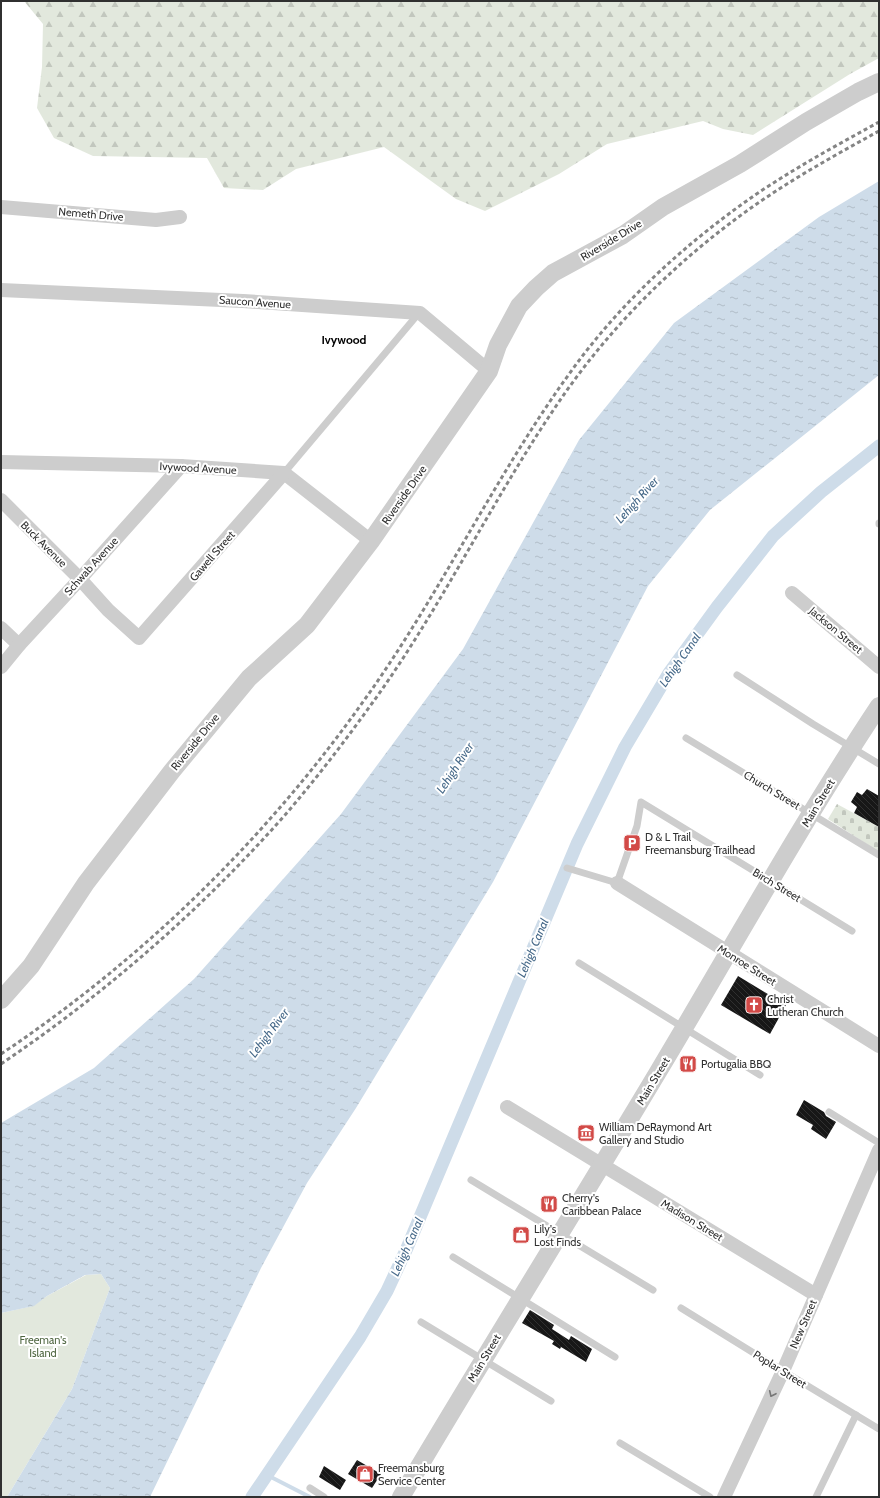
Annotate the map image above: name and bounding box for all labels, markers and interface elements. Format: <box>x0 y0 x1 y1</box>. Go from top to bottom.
street label: Nemeth Drive <box>58 204 125 224</box>
street label: Riverside Drive <box>578 216 645 264</box>
street label: Saucon Avenue <box>219 293 292 312</box>
district label: Ivywood <box>322 332 367 347</box>
street label: Ivywood Avenue <box>159 459 237 477</box>
street label: Riverside Drive <box>378 462 430 527</box>
water label: Lehigh River <box>612 472 662 526</box>
street label: Buck Avenue <box>18 518 70 570</box>
street label: Gawell Street <box>186 528 238 584</box>
street label: Schwab Avenue <box>61 534 121 598</box>
street label: Jackson Street <box>806 603 866 657</box>
water label: Lehigh Canal <box>656 630 704 690</box>
street label: Riverside Drive <box>168 710 222 773</box>
water label: Lehigh River <box>433 739 477 796</box>
street label: Church Street <box>741 768 803 813</box>
street label: Main Street <box>798 776 838 829</box>
place label: D & L Trail Freemansburg Trailhead <box>645 830 755 857</box>
parking icon: D & L Trail Freemansburg Trailhead <box>622 833 642 853</box>
street label: Birch Street <box>750 865 804 905</box>
water label: Lehigh Canal <box>513 916 552 979</box>
street label: Monroe Street <box>715 941 779 989</box>
place label: Christ Lutheran Church <box>767 992 844 1019</box>
church icon: Christ Lutheran Church <box>744 995 764 1015</box>
water label: Lehigh River <box>245 1004 293 1060</box>
street label: Main Street <box>633 1054 673 1107</box>
restaurant icon: Portugalia BBQ <box>678 1054 698 1074</box>
place label: Portugalia BBQ <box>701 1057 772 1071</box>
place label: William DeRaymond Art Gallery and Studio <box>599 1120 712 1147</box>
museum icon: William DeRaymond Art Gallery and Studio <box>576 1123 596 1143</box>
place label: Cherry's Caribbean Palace <box>562 1191 642 1218</box>
restaurant icon: Cherry's Caribbean Palace <box>539 1194 559 1214</box>
street label: Madison Street <box>658 1196 726 1244</box>
water label: Lehigh Canal <box>387 1215 426 1278</box>
place label: Lily's Lost Finds <box>534 1222 581 1249</box>
shop icon: Lily's Lost Finds <box>511 1225 531 1245</box>
street label: New Street <box>786 1297 820 1351</box>
street label: Main Street <box>464 1331 504 1384</box>
park label: Freeman's Island <box>19 1333 67 1360</box>
street label: Poplar Street <box>751 1347 810 1391</box>
one-way arrow <box>769 1390 777 1398</box>
place label: Freemansburg Service Center <box>378 1461 446 1488</box>
shop icon: Freemansburg Service Center <box>355 1464 375 1484</box>

